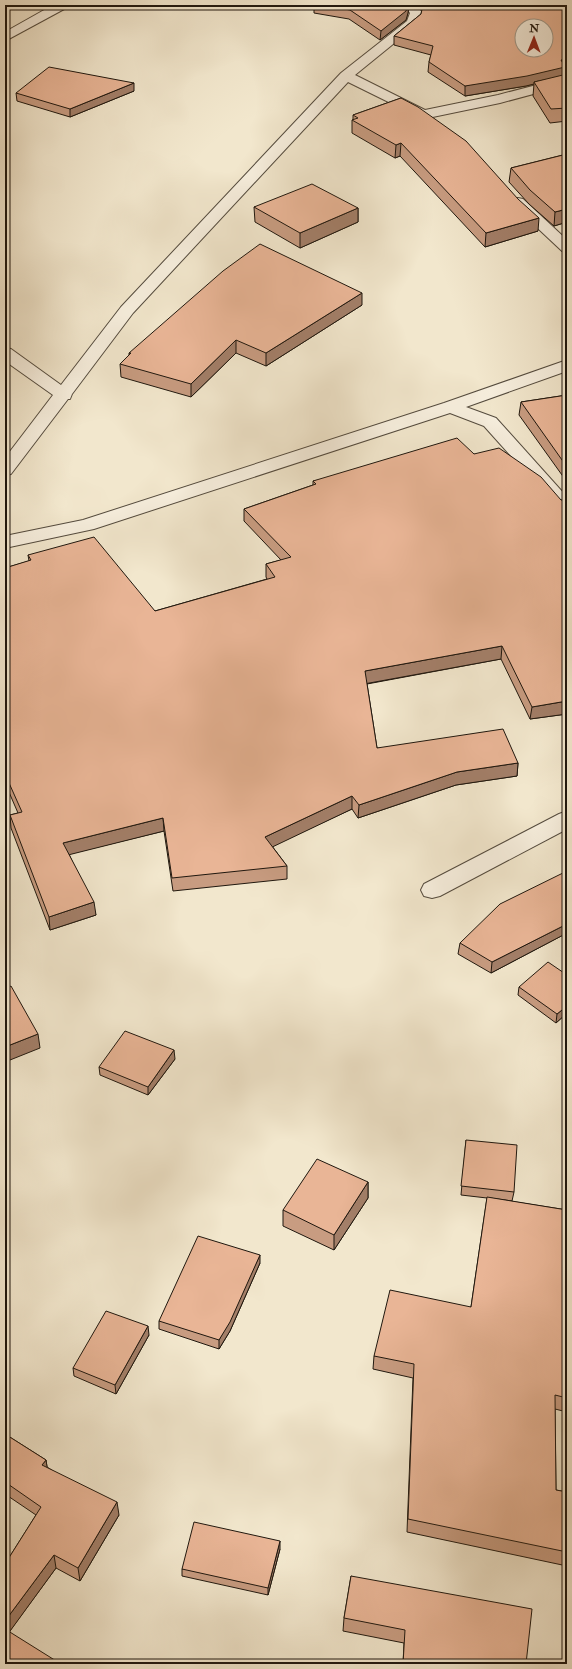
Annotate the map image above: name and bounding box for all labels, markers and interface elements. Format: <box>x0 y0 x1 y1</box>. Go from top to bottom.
north arrow <box>514 18 554 58</box>
text: N <box>528 22 540 35</box>

